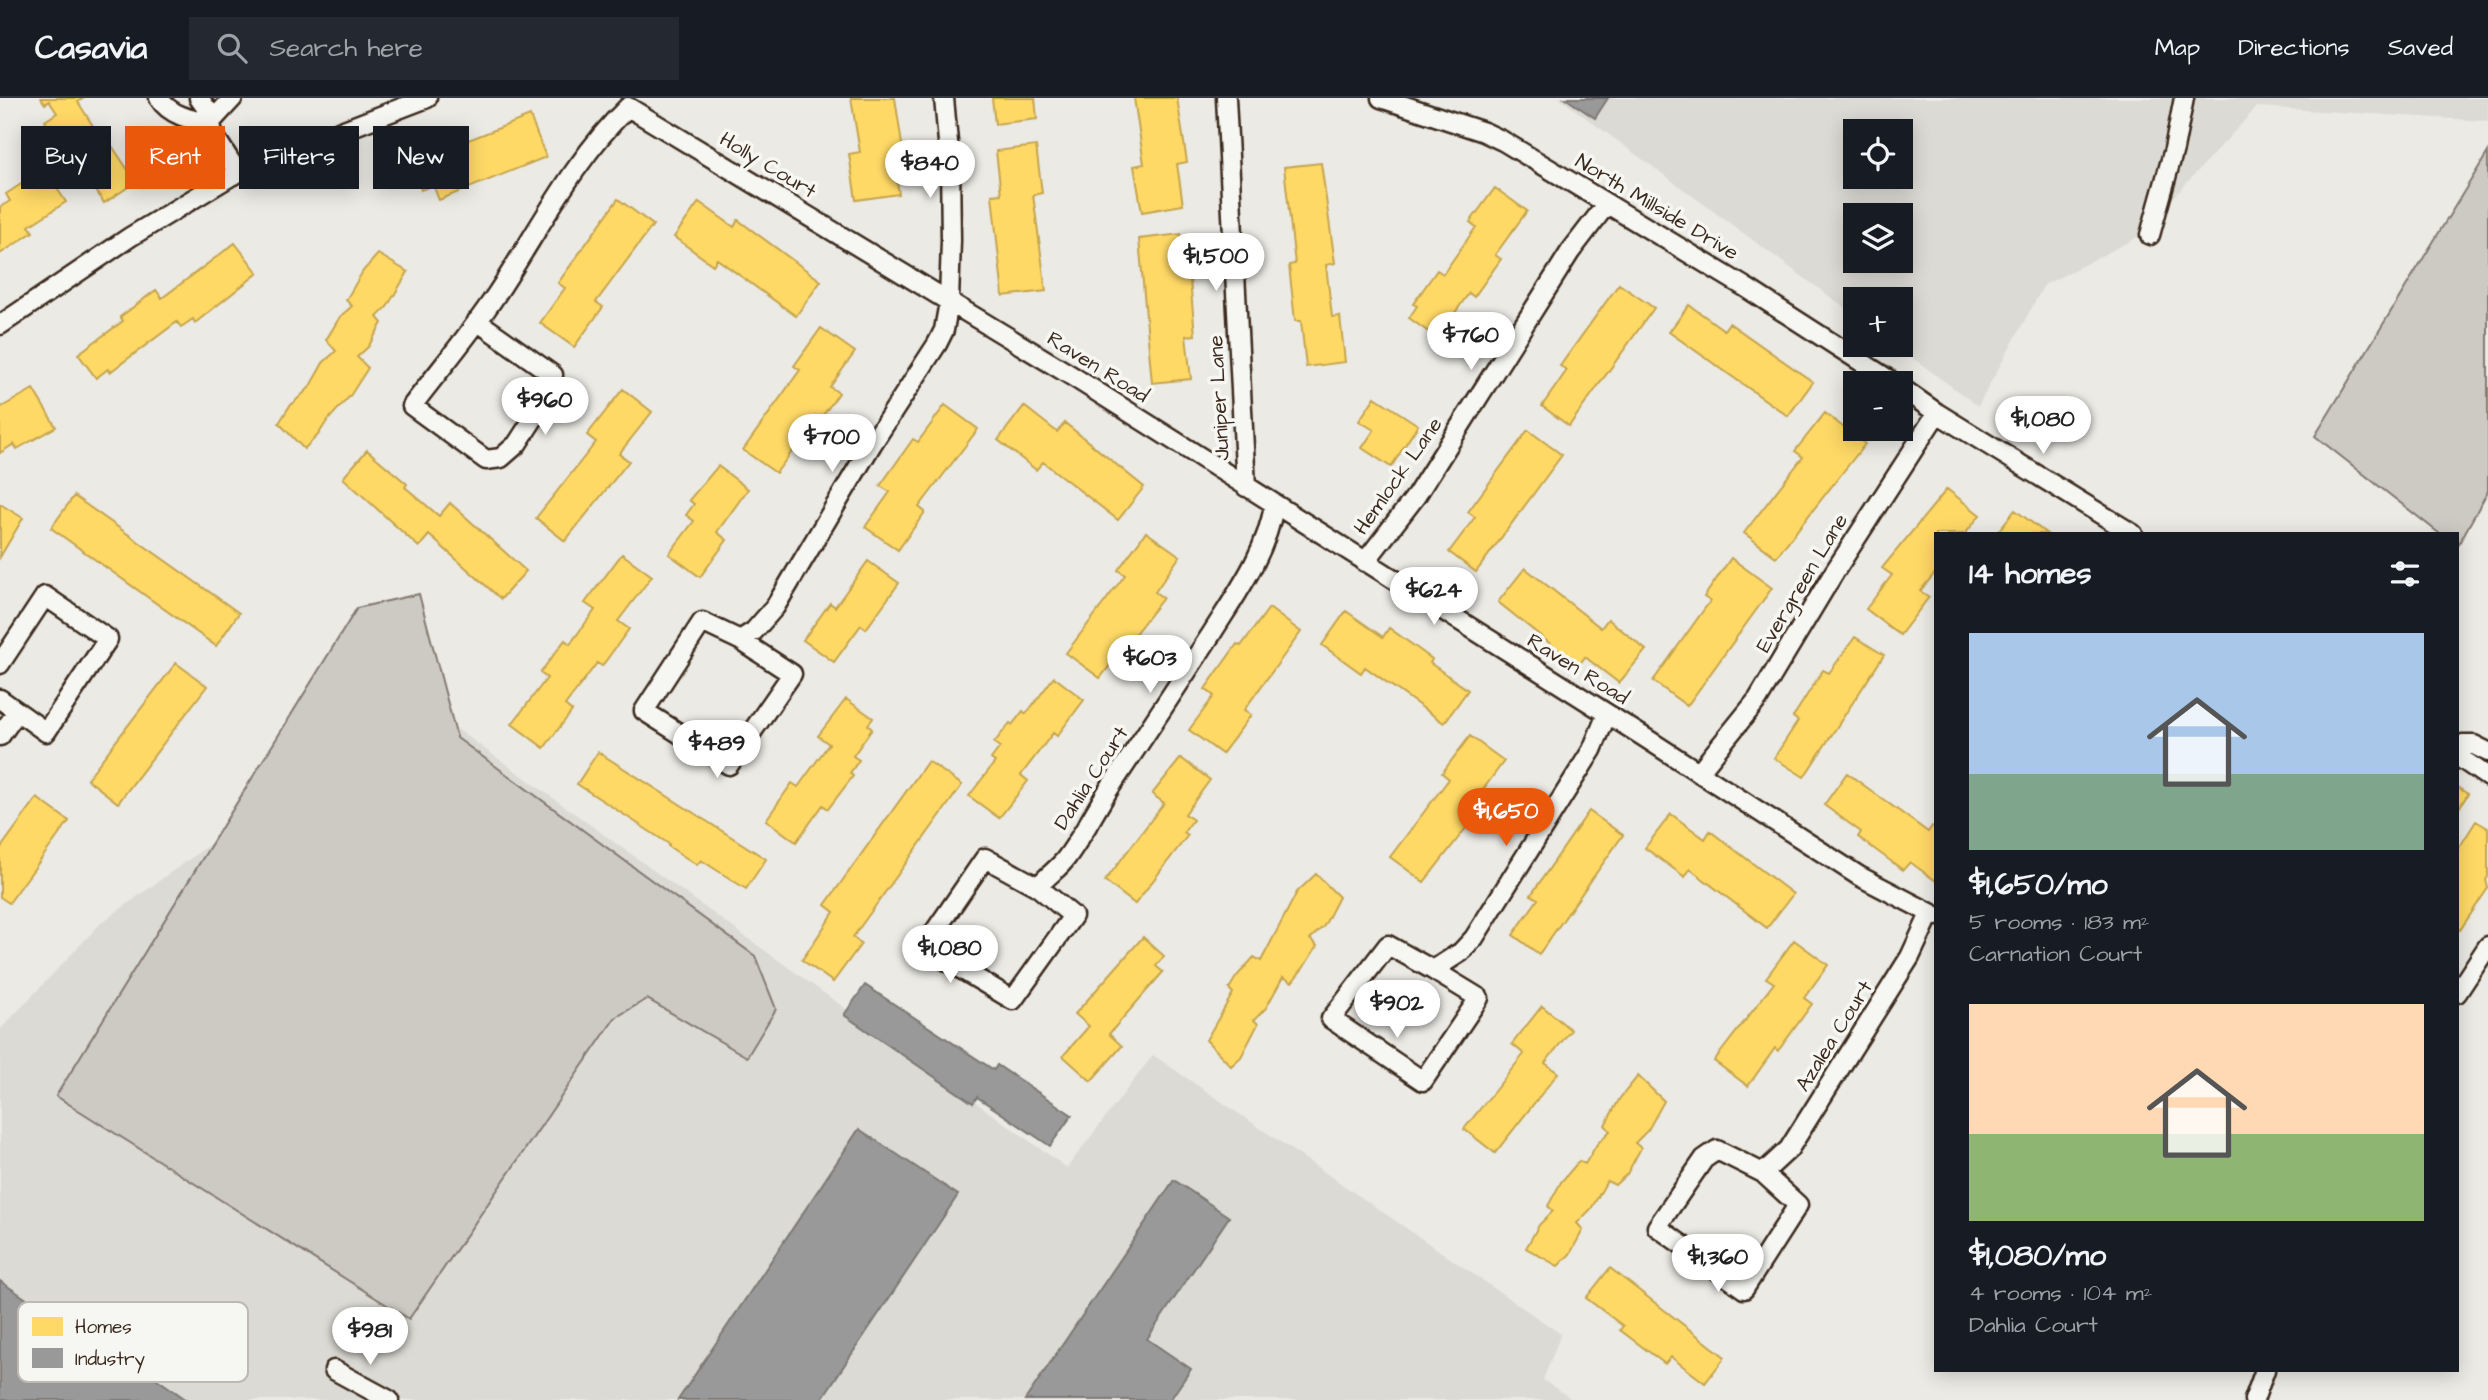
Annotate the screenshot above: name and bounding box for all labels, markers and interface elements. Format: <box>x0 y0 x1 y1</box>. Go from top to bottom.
search box <box>189 17 679 80</box>
text: Casavia <box>35 25 147 71</box>
icon: search <box>213 29 251 67</box>
text: Search here <box>269 30 423 66</box>
text: Map <box>2155 31 2200 65</box>
text: Directions <box>2238 31 2350 65</box>
text: Saved <box>2388 31 2453 65</box>
map controls <box>1843 119 1913 441</box>
button: locate <box>1843 119 1913 189</box>
street label: Holly Court <box>713 125 822 207</box>
chip: Buy <box>21 126 111 189</box>
chip: Rent <box>125 126 225 189</box>
chip: Filters <box>239 126 359 189</box>
chip: New <box>373 126 469 189</box>
pin: $840 <box>889 140 971 200</box>
text: $840 <box>901 147 959 179</box>
street label: North Millside Drive <box>1570 147 1744 267</box>
button: layers <box>1843 203 1913 273</box>
pin: $1,500 <box>1159 234 1273 293</box>
text: $1,500 <box>1183 240 1249 272</box>
button: + <box>1843 287 1913 357</box>
pin: $760 <box>1430 313 1512 372</box>
text: $760 <box>1443 319 1499 351</box>
street label: Raven Road <box>1042 324 1155 410</box>
street label: Juniper Lane <box>1201 334 1238 461</box>
button: − <box>1843 371 1913 441</box>
pin: $960 <box>504 378 586 437</box>
text: $960 <box>518 384 572 416</box>
pin: $1,080 <box>1986 396 2100 456</box>
text: $1,080 <box>2011 403 2075 435</box>
street label: Hemlock Lane <box>1347 411 1449 541</box>
pin: $700 <box>791 414 873 474</box>
text: $700 <box>804 421 860 453</box>
street label: Evergreen Lane <box>1749 508 1857 659</box>
text: 14 homes <box>1969 553 2092 595</box>
icon: filters <box>2386 555 2424 593</box>
pin: $624 <box>1393 568 1475 627</box>
text: $624 <box>1406 574 1462 606</box>
street label: Raven Road <box>1522 626 1635 712</box>
pin: $603 <box>1109 636 1191 695</box>
text: $603 <box>1123 642 1177 674</box>
icon: home <box>2134 679 2260 805</box>
pin: $489 <box>676 720 758 780</box>
street label: Dahlia Court <box>1047 720 1135 835</box>
text: $489 <box>689 727 745 759</box>
pin: $1,650 <box>1449 788 1563 848</box>
text: $1,650 <box>1473 795 1539 827</box>
text: $1,650/mo <box>1969 864 2108 906</box>
text: 5 rooms · 183 m² <box>1969 906 2149 938</box>
pin: $1,080 <box>893 926 1007 985</box>
text: $1,080 <box>918 932 982 964</box>
text: Carnation Court <box>1969 938 2142 970</box>
street label: Azalea Court <box>1788 975 1880 1097</box>
pin: $902 <box>1356 981 1438 1040</box>
text: $902 <box>1370 987 1424 1019</box>
icon: home <box>2134 1050 2260 1176</box>
pin: $1,360 <box>1661 1234 1775 1294</box>
text: $1,080/mo <box>1969 1235 2106 1277</box>
text: $1,360 <box>1688 1241 1748 1273</box>
text: 4 rooms · 104 m² <box>1969 1277 2152 1309</box>
legend <box>18 1302 248 1382</box>
pin: $981 <box>329 1308 411 1367</box>
text: Dahlia Court <box>1969 1309 2098 1341</box>
text: Homes <box>75 1314 132 1341</box>
text: $981 <box>348 1314 392 1346</box>
text: Industry <box>75 1346 145 1374</box>

